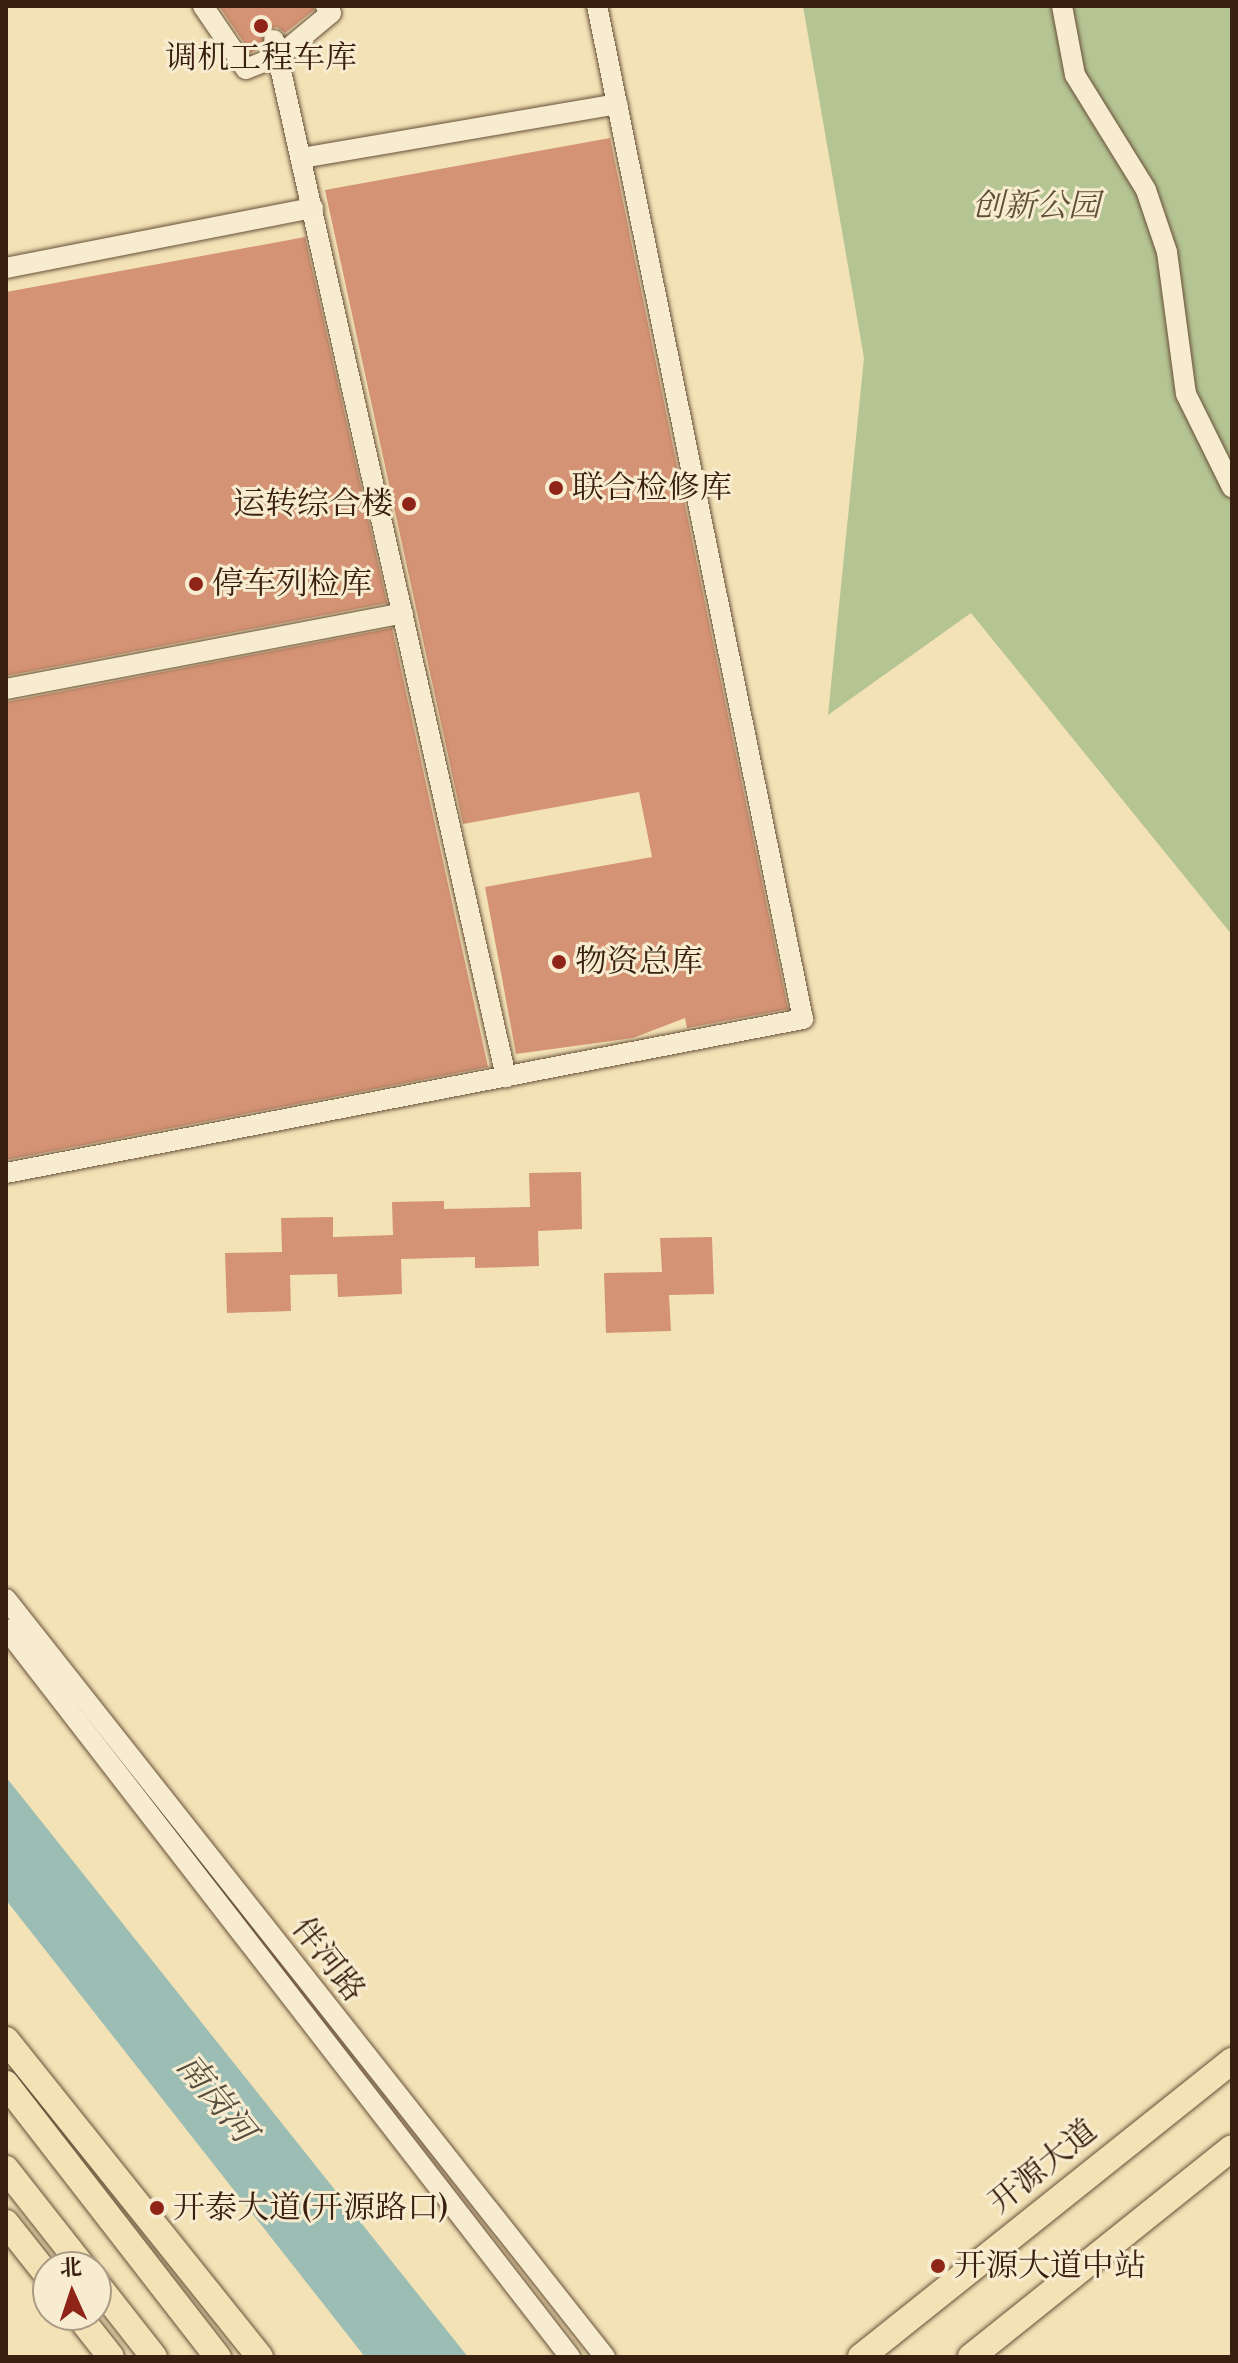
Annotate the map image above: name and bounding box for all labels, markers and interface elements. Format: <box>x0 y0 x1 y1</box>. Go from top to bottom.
marker: 调机工程车库 <box>252 17 270 35</box>
place label: 调机工程车库 <box>165 39 357 77</box>
park label: 创新公园 <box>972 187 1100 225</box>
place label: 联合检修库 <box>572 469 732 507</box>
marker: 联合检修库 <box>547 479 565 497</box>
place label: 运转综合楼 <box>233 485 393 523</box>
marker: 运转综合楼 <box>400 495 418 513</box>
place label: 停车列检库 <box>212 565 372 603</box>
marker: 停车列检库 <box>187 575 205 593</box>
place label: 物资总库 <box>575 943 703 981</box>
marker: 物资总库 <box>550 953 568 971</box>
street label: 伴河路 <box>283 1910 373 2010</box>
water label: 南岗河 <box>167 2047 263 2151</box>
street label: 开源大道 <box>981 2112 1105 2222</box>
place label: 开泰大道(开源路口) <box>173 2189 449 2227</box>
marker: 开泰大道(开源路口) <box>148 2199 166 2217</box>
place label: 开源大道中站 <box>954 2247 1146 2285</box>
north arrow <box>32 2251 112 2331</box>
text: 北 <box>59 2254 83 2283</box>
marker: 开源大道中站 <box>929 2257 947 2275</box>

